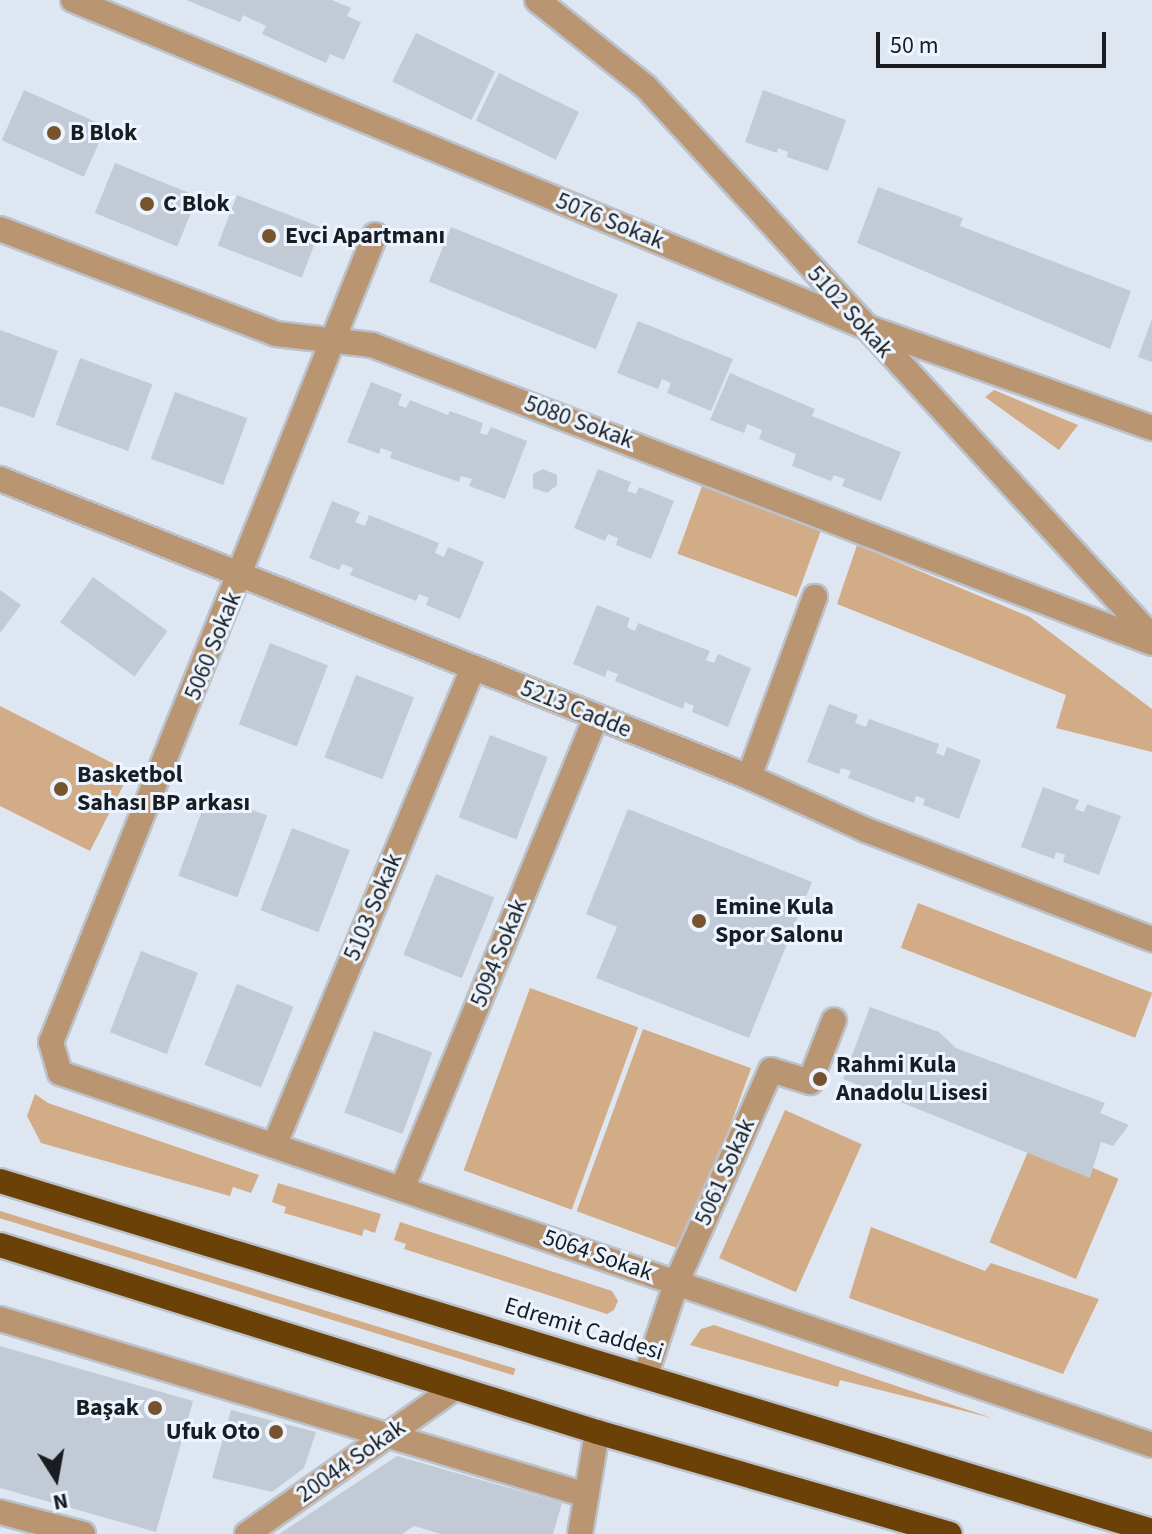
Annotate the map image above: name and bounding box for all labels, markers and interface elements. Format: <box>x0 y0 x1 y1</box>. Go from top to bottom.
scale bar <box>880 16 1110 66</box>
text: 50 m <box>890 28 939 63</box>
place label: B Blok <box>70 119 137 147</box>
marker: B Blok <box>45 124 63 142</box>
street label: 5076 Sokak <box>552 186 668 256</box>
place label: C Blok <box>163 190 230 218</box>
marker: C Blok <box>138 195 156 213</box>
place label: Evci Apartmanı <box>285 222 445 250</box>
marker: Evci Apartmanı <box>260 227 278 245</box>
street label: 5102 Sokak <box>801 260 899 364</box>
street label: 5080 Sokak <box>521 389 637 455</box>
street label: 5060 Sokak <box>178 588 248 704</box>
street label: 5213 Cadde <box>516 674 636 744</box>
place label: Basketbol Sahası BP arkası <box>77 761 250 817</box>
marker: Basketbol Sahası BP arkası <box>52 780 70 798</box>
street label: 5103 Sokak <box>337 849 409 965</box>
place label: Emine Kula Spor Salonu <box>715 893 843 949</box>
street label: 5094 Sokak <box>464 895 534 1011</box>
marker: Emine Kula Spor Salonu <box>690 912 708 930</box>
place label: Rahmi Kula Anadolu Lisesi <box>836 1051 988 1107</box>
marker: Rahmi Kula Anadolu Lisesi <box>811 1070 829 1088</box>
street label: 5061 Sokak <box>689 1114 761 1230</box>
street label: 5064 Sokak <box>539 1223 657 1287</box>
street label: Edremit Caddesi <box>501 1291 667 1367</box>
place label: Başak <box>75 1394 139 1422</box>
marker: Başak <box>146 1399 164 1417</box>
street label: 20044 Sokak <box>291 1413 411 1509</box>
place label: Ufuk Oto <box>166 1418 260 1446</box>
marker: Ufuk Oto <box>267 1423 285 1441</box>
north arrow <box>16 1438 96 1518</box>
text: N <box>50 1484 71 1519</box>

